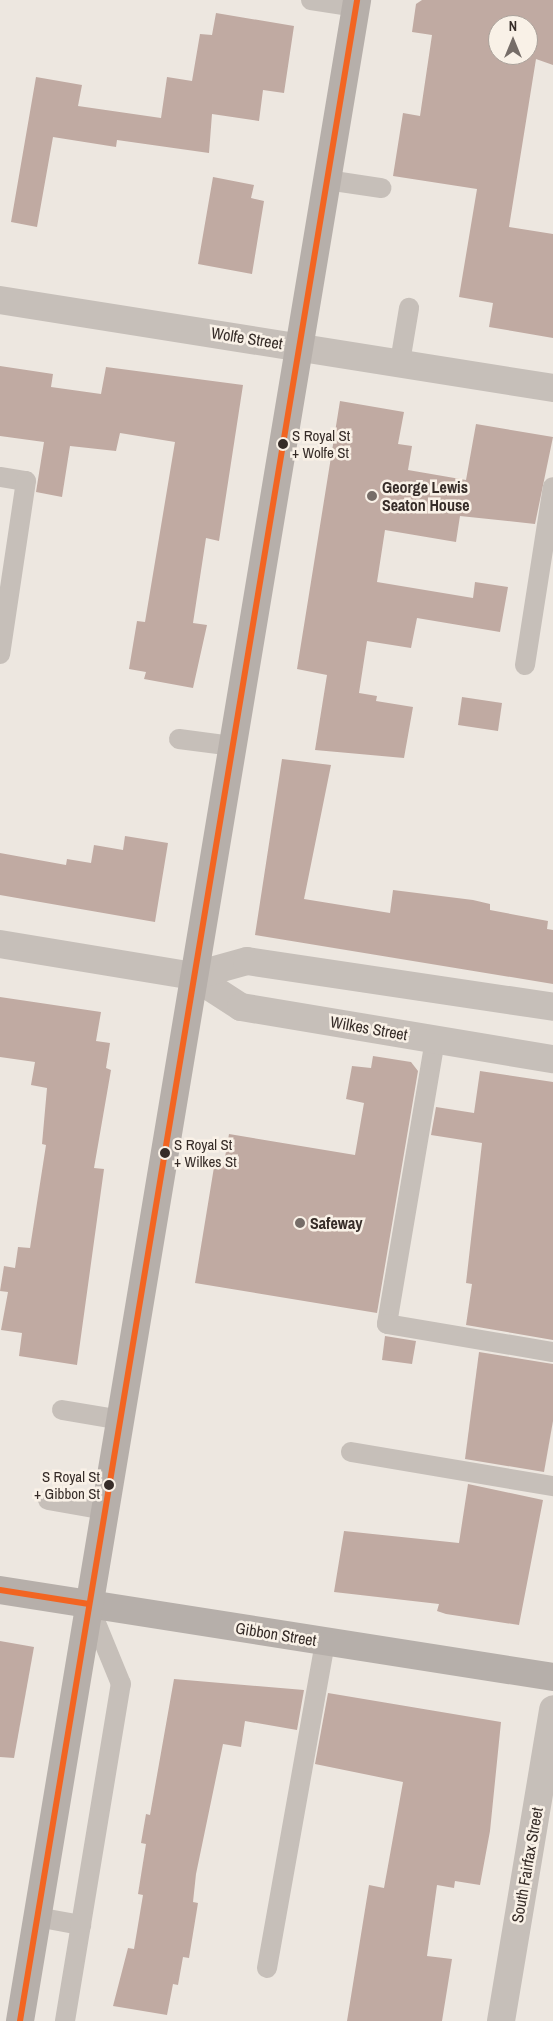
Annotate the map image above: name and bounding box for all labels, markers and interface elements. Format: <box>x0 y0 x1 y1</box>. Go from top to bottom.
north arrow <box>488 15 538 65</box>
text: N <box>509 17 517 35</box>
street label: Wolfe Street <box>210 323 284 353</box>
place label: S Royal St + Wolfe St <box>292 426 350 461</box>
marker: S Royal St + Wolfe St <box>278 439 288 449</box>
place label: George Lewis Seaton House <box>382 477 469 515</box>
marker: George Lewis Seaton House <box>366 490 378 502</box>
street label: Wilkes Street <box>329 1012 409 1044</box>
place label: S Royal St + Wilkes St <box>174 1135 237 1170</box>
marker: S Royal St + Wilkes St <box>160 1148 170 1158</box>
place label: Safeway <box>310 1213 363 1233</box>
marker: Safeway <box>294 1217 306 1229</box>
place label: S Royal St + Gibbon St <box>34 1467 100 1502</box>
marker: S Royal St + Gibbon St <box>104 1480 114 1490</box>
street label: Gibbon Street <box>234 1618 318 1650</box>
street label: South Fairfax Street <box>507 1806 547 1924</box>

